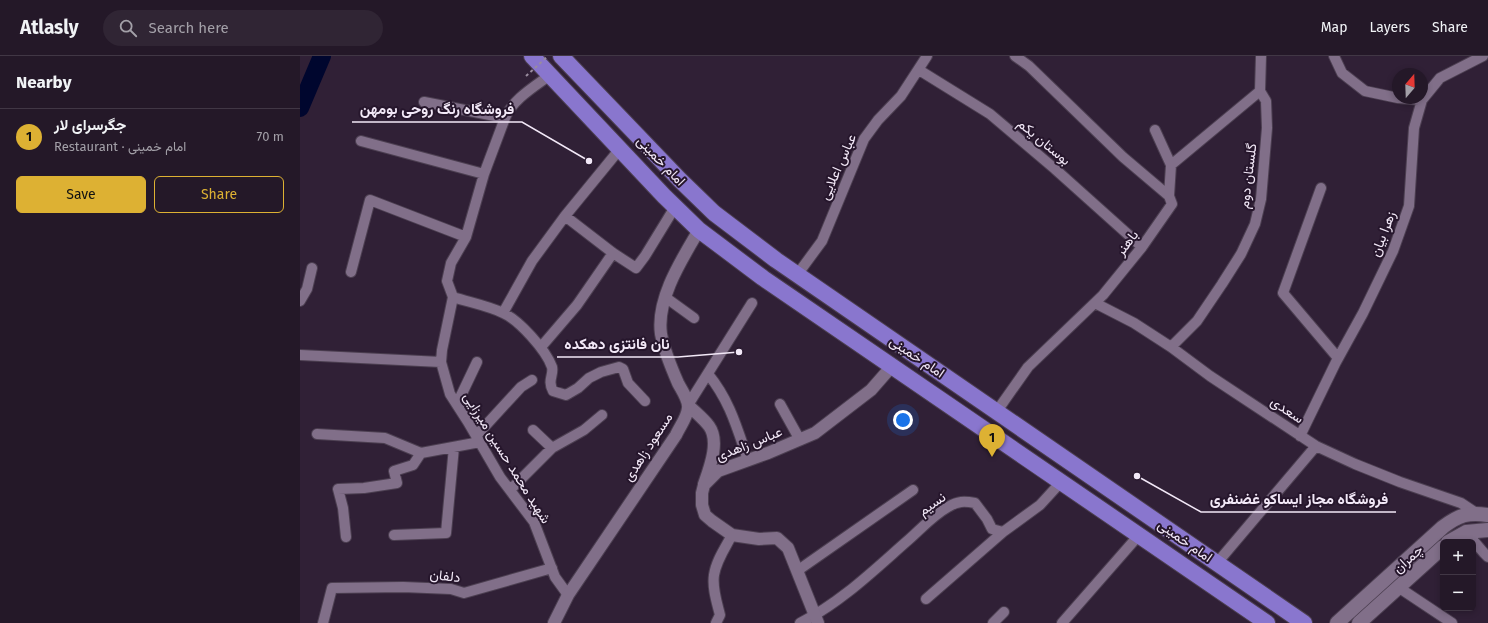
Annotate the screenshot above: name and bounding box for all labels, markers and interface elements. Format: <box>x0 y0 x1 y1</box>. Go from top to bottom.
search box <box>103 10 383 46</box>
text: Atlasly <box>20 16 79 39</box>
icon: search <box>117 17 139 39</box>
text: Search here <box>149 19 229 37</box>
text: Map <box>1321 19 1347 36</box>
text: Layers <box>1369 19 1410 36</box>
text: Share <box>1432 19 1468 36</box>
north arrow <box>1392 68 1428 104</box>
text: Nearby <box>16 72 71 93</box>
callout: فروشگاه رنگ روحی بومهن <box>352 95 522 122</box>
text: فروشگاه رنگ روحی بومهن <box>360 100 514 118</box>
street label: بوستان یکم <box>1014 115 1074 169</box>
text: جگرسرای لار <box>54 116 126 134</box>
text: 1 <box>26 129 32 144</box>
text: 70 m <box>257 129 284 144</box>
street label: عباس اعلایی <box>816 131 860 203</box>
street label: امام خمینی <box>633 133 689 189</box>
text: Restaurant · امام خمینی <box>54 139 186 154</box>
street label: گلستان دوم <box>1236 142 1260 210</box>
button: Save <box>16 176 146 213</box>
button: Share <box>154 176 284 213</box>
street label: زهرا بیان <box>1367 209 1399 259</box>
street label: باهنر <box>1111 227 1142 260</box>
callout: نان فانتزی دهکده <box>557 330 678 357</box>
street label: امام خمینی <box>886 332 948 382</box>
text: نان فانتزی دهکده <box>564 335 670 353</box>
street label: شهید محمد حسین میرزایی <box>460 389 554 527</box>
street label: سعدی <box>1267 393 1307 427</box>
street label: مسعود زاهدی <box>620 410 676 484</box>
your location <box>893 410 913 430</box>
street label: عباس زاهدی <box>713 423 785 465</box>
pin: 1 <box>979 424 1005 457</box>
callout: فروشگاه مجاز ایساکو غضنفری <box>1201 485 1396 512</box>
street label: نسیم <box>915 488 949 519</box>
text: فروشگاه مجاز ایساکو غضنفری <box>1210 490 1388 508</box>
street label: امام خمینی <box>1154 516 1216 566</box>
map controls <box>1440 539 1476 611</box>
button: + <box>1440 539 1476 575</box>
street label: چمران <box>1389 541 1427 578</box>
street label: دلفان <box>429 566 462 586</box>
button: − <box>1440 575 1476 611</box>

